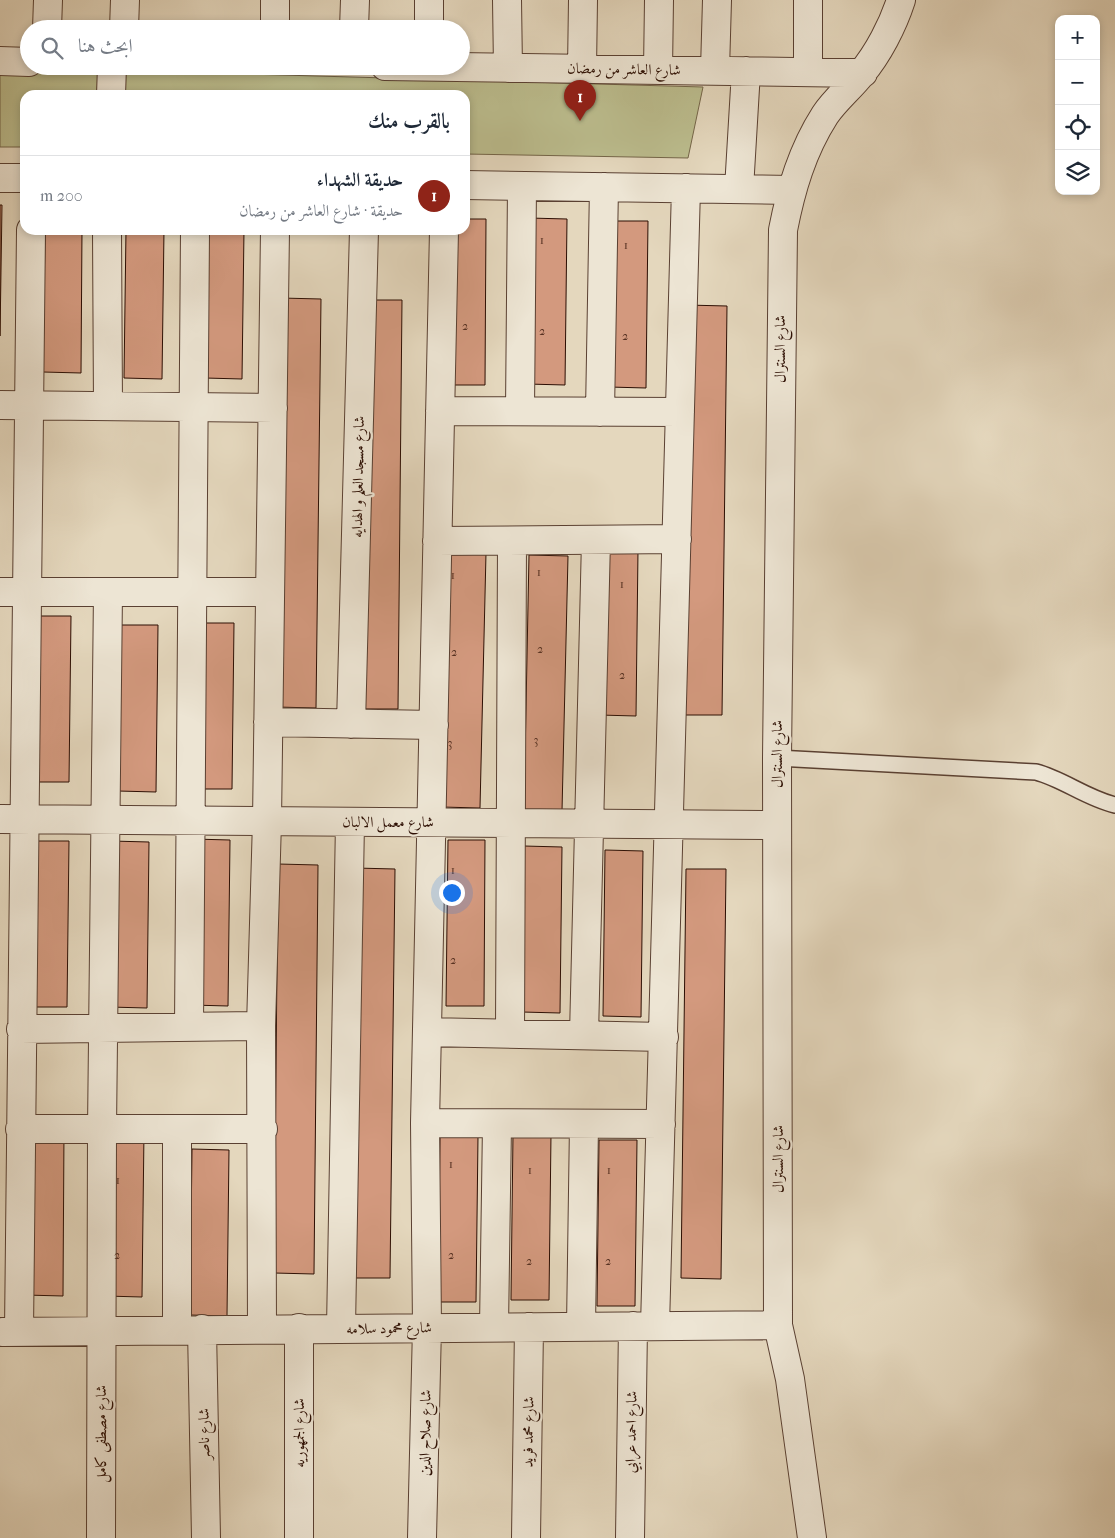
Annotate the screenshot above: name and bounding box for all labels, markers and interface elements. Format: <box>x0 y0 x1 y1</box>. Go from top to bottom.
map controls <box>1055 15 1100 195</box>
button: + <box>1055 15 1100 60</box>
search box <box>20 20 470 75</box>
icon: search <box>38 34 66 62</box>
text: ابحث هنا <box>78 35 133 57</box>
street label: شارع العاشر من رمضان <box>567 59 681 83</box>
button: − <box>1055 60 1100 105</box>
pin: 1 <box>564 80 596 121</box>
button: locate <box>1055 105 1100 150</box>
text: بالقرب منك <box>368 109 450 133</box>
button: layers <box>1055 150 1100 195</box>
text: حديقة الشهداء <box>317 169 403 191</box>
text: 200 m <box>40 186 83 205</box>
text: 1 <box>431 186 437 205</box>
text: حديقة · شارع العاشر من رمضان <box>239 201 403 220</box>
house number: 1 <box>540 233 544 247</box>
house number: 1 <box>624 238 628 252</box>
street label: شارع السنترال <box>771 315 793 383</box>
house number: 2 <box>462 319 468 333</box>
house number: 2 <box>539 324 545 338</box>
house number: 2 <box>622 329 628 343</box>
street label: شارع مسجد العلم و الهدايه <box>348 416 374 538</box>
house number: 1 <box>537 565 541 579</box>
house number: 1 <box>451 568 455 582</box>
house number: 1 <box>620 577 624 591</box>
house number: 2 <box>537 642 543 656</box>
house number: 2 <box>451 645 457 659</box>
house number: 2 <box>619 668 625 682</box>
street label: شارع السنترال <box>768 720 790 788</box>
house number: 3 <box>534 733 539 747</box>
house number: 3 <box>448 736 453 750</box>
street label: شارع معمل الالبان <box>342 813 434 835</box>
house number: 1 <box>451 863 455 877</box>
your location <box>439 880 465 906</box>
house number: 2 <box>450 953 456 967</box>
street label: شارع السنترال <box>769 1125 791 1193</box>
house number: 1 <box>449 1157 453 1171</box>
house number: 1 <box>528 1163 532 1177</box>
house number: 1 <box>607 1163 611 1177</box>
house number: 1 <box>116 1173 120 1187</box>
house number: 2 <box>114 1248 120 1262</box>
house number: 2 <box>448 1248 454 1262</box>
house number: 2 <box>526 1254 532 1268</box>
house number: 2 <box>605 1254 611 1268</box>
street label: شارع محمود سلامه <box>346 1318 432 1342</box>
street label: شارع مصطفى كامل <box>92 1385 114 1483</box>
street label: شارع صلاح الدين <box>415 1390 439 1476</box>
street label: شارع احمد عرابي <box>621 1391 645 1473</box>
street label: شارع محمد فريد <box>518 1396 542 1468</box>
street label: شارع الجمهوريه <box>290 1398 312 1468</box>
street label: شارع ناصر <box>195 1408 217 1462</box>

